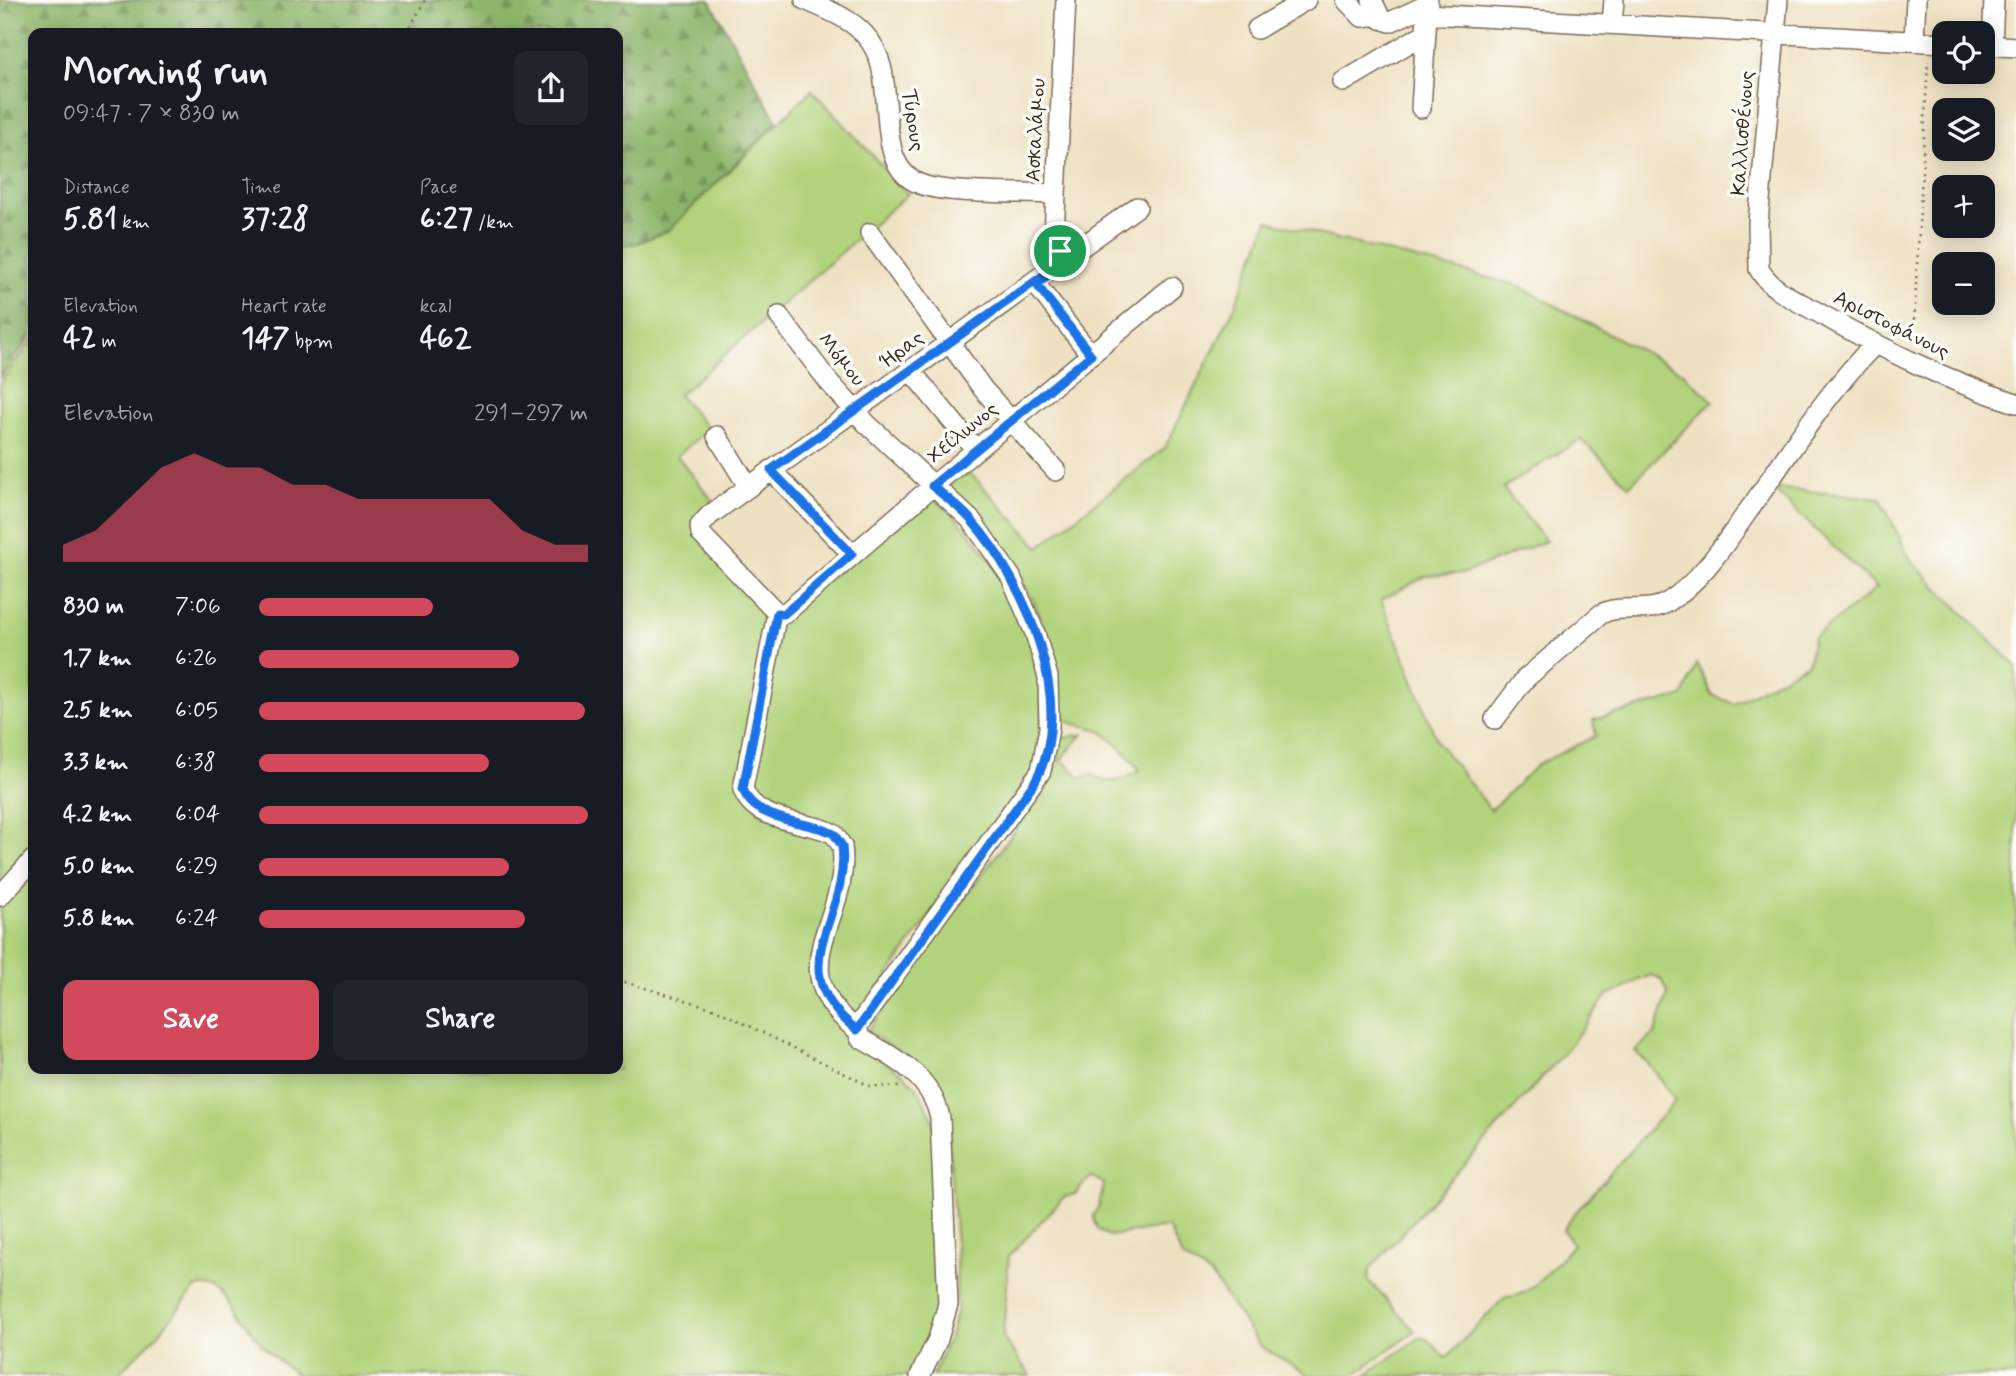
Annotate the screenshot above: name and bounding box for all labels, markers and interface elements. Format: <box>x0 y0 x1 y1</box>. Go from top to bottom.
map controls <box>1932 21 1995 315</box>
button: locate <box>1932 21 1995 84</box>
text: Morning run <box>63 48 268 97</box>
button: share <box>514 51 588 125</box>
street label: Καλλισθένους <box>1724 70 1761 197</box>
street label: Ασκαλάμου <box>1019 77 1053 183</box>
street label: Τύρους <box>895 87 931 153</box>
button: layers <box>1932 98 1995 161</box>
text: 09:47 · 7 × 830 m <box>63 99 240 129</box>
text: Distance <box>63 175 130 200</box>
text: Time <box>241 175 281 200</box>
text: Pace <box>420 175 457 200</box>
button: + <box>1932 175 1995 238</box>
text: 5.81 <box>63 200 117 239</box>
text: 37:28 <box>241 200 309 239</box>
text: 6:27 <box>420 200 473 239</box>
text: km <box>117 210 150 235</box>
text: /km <box>473 210 514 235</box>
pin <box>1030 221 1090 281</box>
icon: arrive <box>1041 232 1079 270</box>
button: − <box>1932 252 1995 315</box>
street label: Αριστοφάνους <box>1829 284 1954 366</box>
text: Elevation <box>63 294 138 319</box>
text: Heart rate <box>241 294 327 319</box>
text: kcal <box>420 294 452 319</box>
text: 42 <box>63 319 96 358</box>
text: 147 <box>241 319 290 358</box>
text: 462 <box>420 319 472 358</box>
street label: Ήρας <box>873 324 930 376</box>
street label: Μόμου <box>811 327 871 392</box>
text: m <box>96 329 117 354</box>
text: bpm <box>290 329 333 354</box>
street label: Χείλωνος <box>921 395 1004 470</box>
text: Elevation <box>63 399 154 429</box>
text: 291–297 m <box>474 399 588 429</box>
text: 830 m <box>63 592 124 622</box>
text: 7:06 <box>175 592 221 622</box>
text: 1.7 km <box>63 644 132 674</box>
text: 6:26 <box>175 644 217 674</box>
text: 2.5 km <box>63 696 133 726</box>
text: 6:05 <box>175 696 218 726</box>
text: 3.3 km <box>63 748 128 778</box>
text: 6:38 <box>175 748 216 778</box>
text: 4.2 km <box>63 800 132 830</box>
text: 6:04 <box>175 800 220 830</box>
text: 5.0 km <box>63 852 134 882</box>
text: 6:29 <box>175 852 218 882</box>
text: 5.8 km <box>63 904 134 934</box>
text: 6:24 <box>175 904 218 934</box>
button: Save <box>63 980 319 1060</box>
button: Share <box>333 980 588 1060</box>

